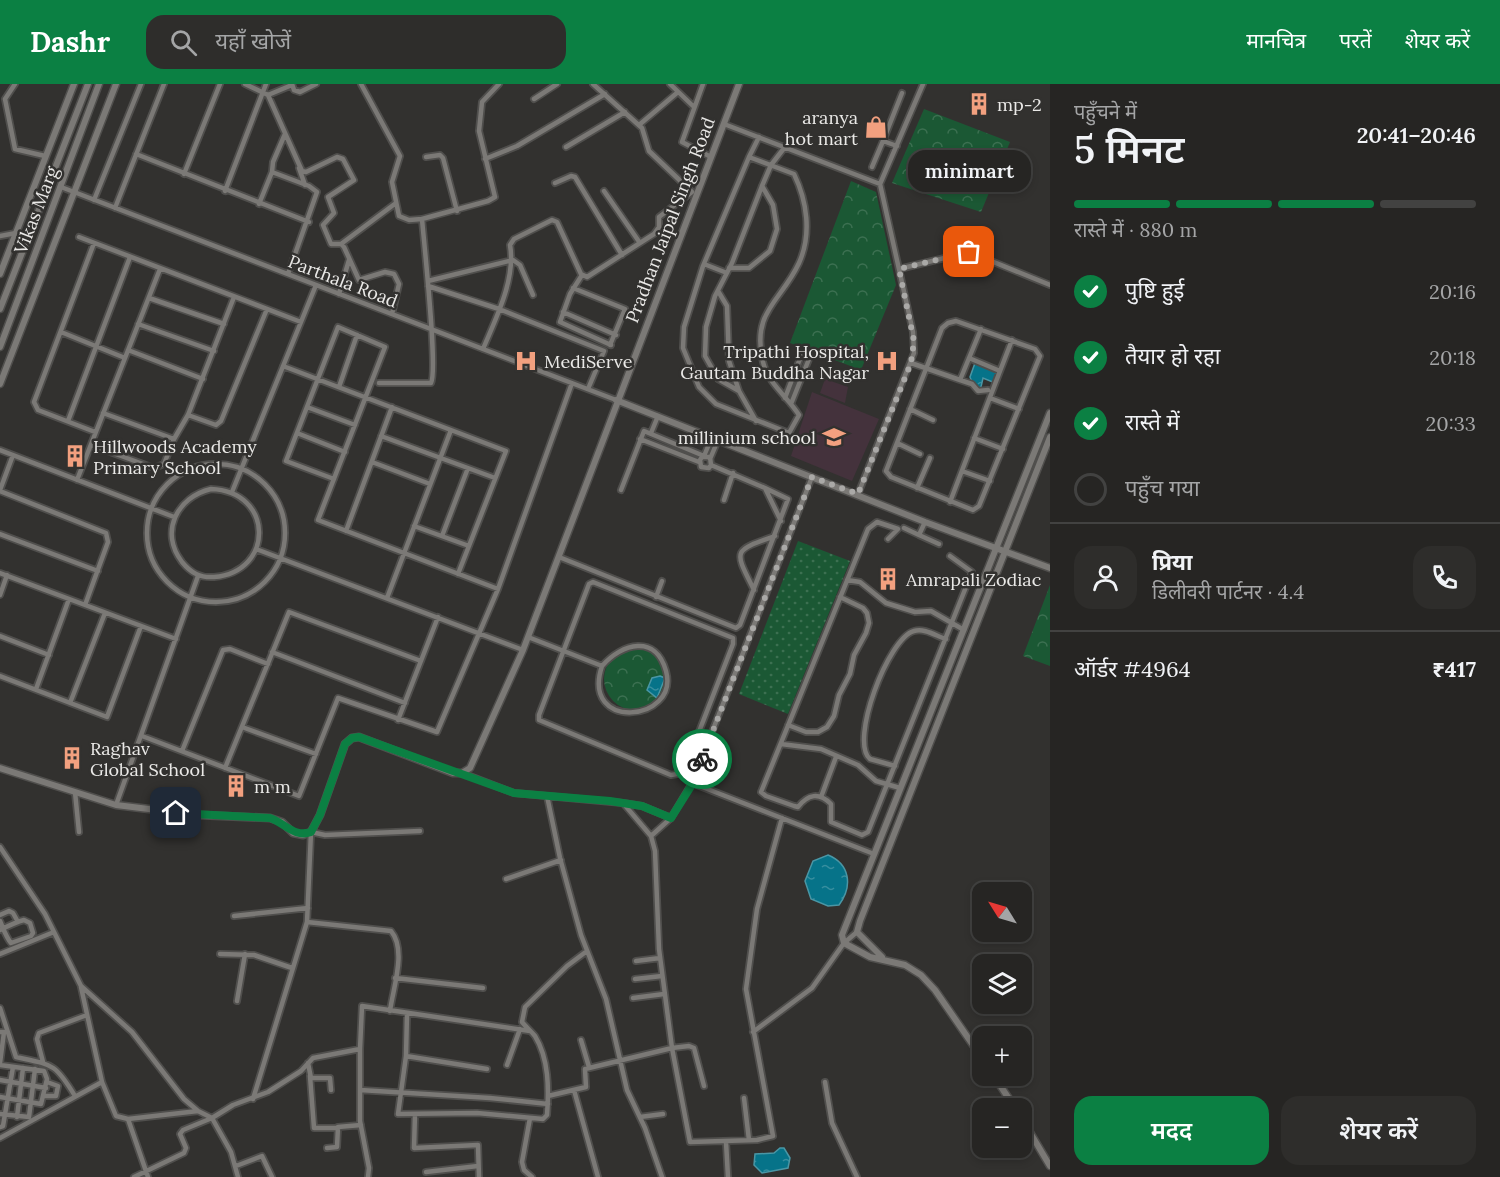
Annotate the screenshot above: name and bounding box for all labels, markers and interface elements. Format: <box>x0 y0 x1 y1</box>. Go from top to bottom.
search box <box>146 15 566 69</box>
text: Dashr <box>30 24 110 60</box>
icon: search <box>167 26 200 59</box>
text: यहाँ खोजें <box>215 27 291 55</box>
text: मानचित्र <box>1246 27 1306 54</box>
text: परतें <box>1339 27 1372 54</box>
text: शेयर करें <box>1405 27 1470 54</box>
building icon: mp-2 <box>966 91 992 117</box>
place label: mp-2 <box>997 93 1042 116</box>
text: पहुँचने में <box>1074 99 1137 124</box>
place label: aranya hot mart <box>785 106 858 150</box>
street label: Pradhan Jaipal Singh Road <box>620 114 720 326</box>
shop icon: aranya hot mart <box>863 114 889 140</box>
text: 20:41–20:46 <box>1357 121 1476 149</box>
text: 5 मिनट <box>1074 124 1185 174</box>
callout: minimart <box>908 150 1030 192</box>
text: minimart <box>925 158 1014 183</box>
street label: Vikas Marg <box>8 162 64 258</box>
text: रास्ते में · 880 m <box>1074 217 1197 242</box>
pin <box>943 226 994 277</box>
icon: bag <box>952 235 985 268</box>
street label: Parthala Road <box>285 250 401 313</box>
icon: check <box>1074 275 1107 308</box>
text: पुष्टि हुई <box>1125 276 1184 304</box>
text: 20:16 <box>1429 279 1476 304</box>
place label: Tripathi Hospital, Gautam Buddha Nagar <box>680 340 869 384</box>
icon: check <box>1074 341 1107 374</box>
text: तैयार हो रहा <box>1125 342 1220 370</box>
text: 20:18 <box>1429 345 1476 370</box>
hospital icon: MediServe <box>513 348 539 374</box>
hospital icon: Tripathi Hospital, Gautam Buddha Nagar <box>874 348 900 374</box>
place label: MediServe <box>544 350 633 373</box>
icon: check <box>1074 407 1107 440</box>
text: रास्ते में <box>1125 408 1180 436</box>
text: 20:33 <box>1426 411 1476 436</box>
school or university icon: millinium school <box>821 424 847 450</box>
place label: millinium school <box>678 426 816 449</box>
place label: Hillwoods Academy Primary School <box>93 435 257 479</box>
building icon: Hillwoods Academy Primary School <box>62 443 88 469</box>
text: पहुँच गया <box>1125 474 1200 502</box>
button: person <box>1074 546 1137 609</box>
button: phone <box>1413 546 1476 609</box>
text: प्रिया <box>1152 548 1192 576</box>
building icon: Amrapali Zodiac <box>875 566 901 592</box>
place label: Amrapali Zodiac <box>905 568 1041 591</box>
text: डिलीवरी पार्टनर · 4.4 <box>1152 579 1304 604</box>
text: ऑर्डर #4964 <box>1074 655 1191 683</box>
text: ₹417 <box>1432 655 1476 683</box>
courier <box>672 729 732 789</box>
place label: Raghav Global School <box>90 737 205 781</box>
icon: bike <box>686 743 719 776</box>
building icon: Raghav Global School <box>59 745 85 771</box>
building icon: m m <box>223 773 249 799</box>
place label: m m <box>254 775 291 798</box>
pin <box>150 787 201 838</box>
icon: home <box>159 796 192 829</box>
north arrow <box>972 882 1032 942</box>
map controls <box>972 882 1032 1158</box>
button: layers <box>972 954 1032 1014</box>
button: + <box>972 1026 1032 1086</box>
button: मदद <box>1074 1096 1269 1165</box>
button: शेयर करें <box>1281 1096 1476 1165</box>
button: − <box>972 1098 1032 1158</box>

